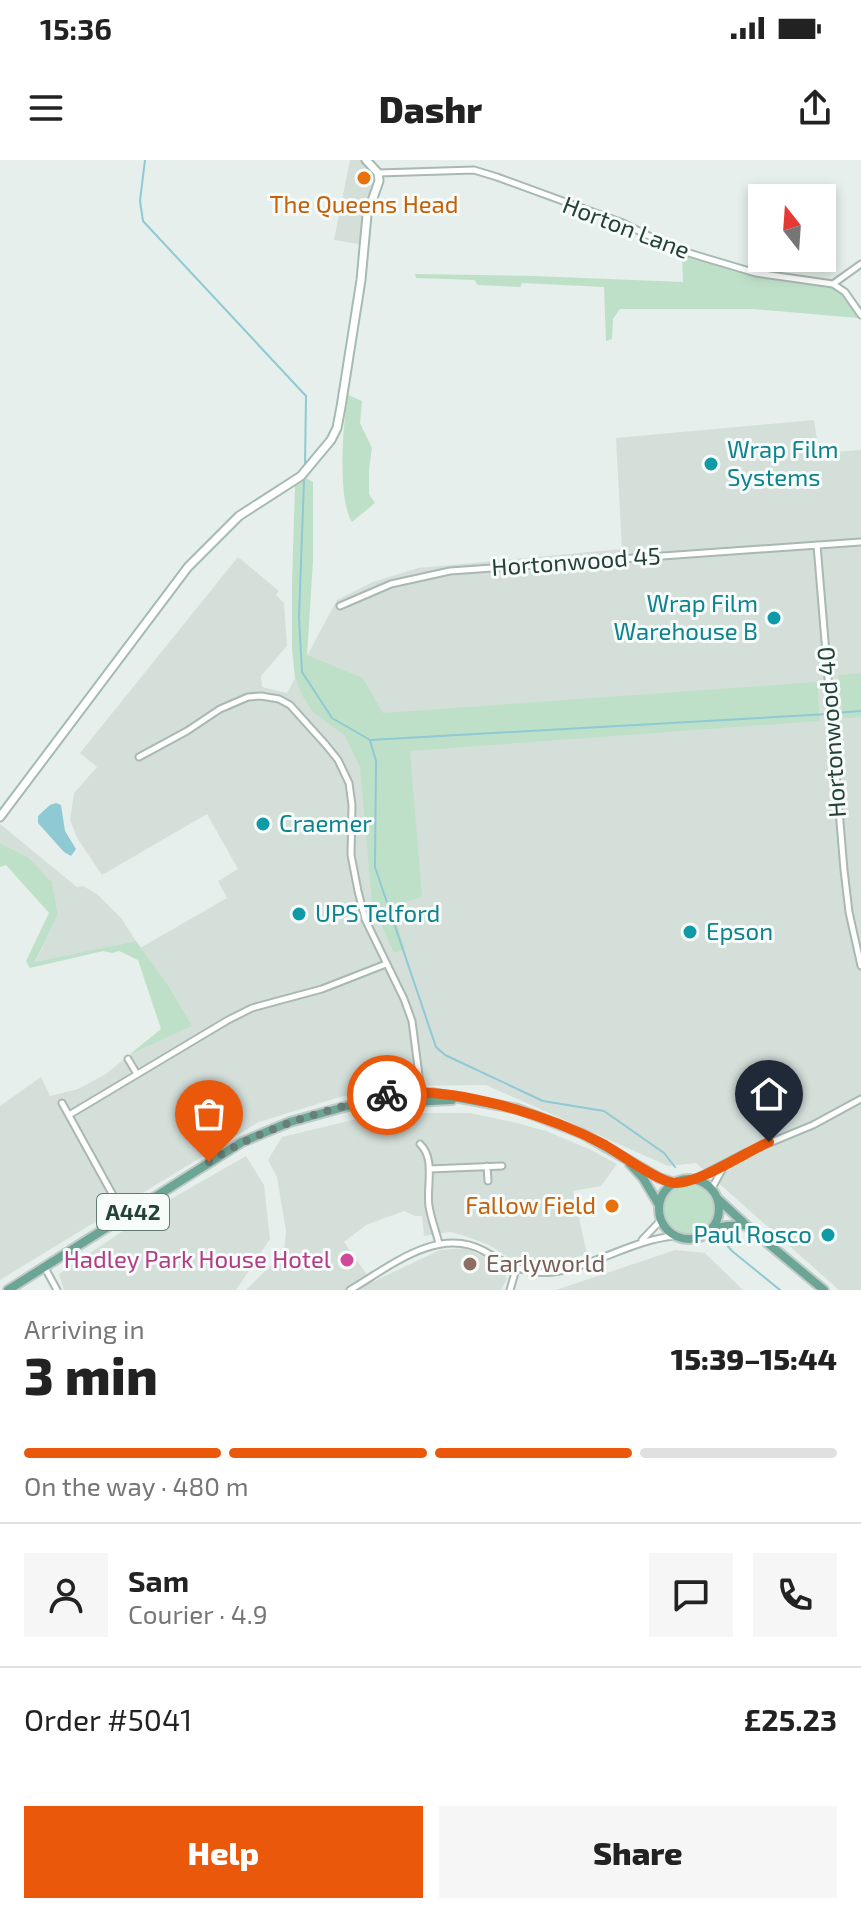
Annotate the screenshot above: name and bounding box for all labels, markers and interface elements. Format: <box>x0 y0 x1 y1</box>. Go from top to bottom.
text: 15:36 <box>40 10 112 46</box>
icon: menu <box>24 86 68 130</box>
icon: share <box>793 86 837 130</box>
text: Dashr <box>379 87 482 130</box>
marker: The Queens Head <box>355 169 373 187</box>
north arrow <box>748 184 836 272</box>
map controls <box>748 184 836 272</box>
place label: The Queens Head <box>270 189 458 218</box>
street label: Horton Lane <box>559 189 694 264</box>
place label: Wrap Film Systems <box>727 434 839 491</box>
marker: Wrap Film Systems <box>702 455 720 473</box>
street label: Hortonwood 45 <box>490 540 662 581</box>
place label: Wrap Film Warehouse B <box>614 588 758 645</box>
marker: Wrap Film Warehouse B <box>765 609 783 627</box>
street label: Hortonwood 40 <box>810 646 851 819</box>
place label: Craemer <box>279 808 372 837</box>
marker: Craemer <box>254 815 272 833</box>
place label: UPS Telford <box>315 898 440 927</box>
marker: UPS Telford <box>290 905 308 923</box>
place label: Epson <box>706 916 773 945</box>
marker: Epson <box>681 923 699 941</box>
courier <box>347 1055 427 1135</box>
pin <box>735 1060 803 1142</box>
icon: home <box>747 1072 791 1116</box>
icon: bike <box>365 1073 409 1117</box>
pin <box>175 1080 243 1162</box>
icon: bag <box>187 1092 231 1136</box>
place label: Fallow Field <box>465 1190 596 1219</box>
road number: A442 <box>97 1194 169 1230</box>
marker: Fallow Field <box>603 1197 621 1215</box>
place label: Paul Rosco <box>693 1219 812 1248</box>
marker: Paul Rosco <box>819 1226 837 1244</box>
place label: Hadley Park House Hotel <box>64 1244 331 1273</box>
place label: Earlyworld <box>486 1248 605 1277</box>
marker: Hadley Park House Hotel <box>338 1251 356 1269</box>
marker: Earlyworld <box>461 1255 479 1273</box>
text: Arriving in <box>24 1313 145 1344</box>
text: 15:39–15:44 <box>671 1340 837 1376</box>
text: 3 min <box>24 1343 158 1405</box>
text: On the way · 480 m <box>24 1470 249 1501</box>
button: person <box>24 1553 108 1637</box>
button: chat <box>649 1553 733 1637</box>
button: phone <box>753 1553 837 1637</box>
text: Sam <box>128 1562 189 1598</box>
text: Courier · 4.9 <box>128 1598 268 1629</box>
text: Order #5041 <box>24 1701 192 1737</box>
text: £25.23 <box>744 1701 837 1737</box>
button: Help <box>24 1806 423 1898</box>
button: Share <box>439 1806 837 1898</box>

